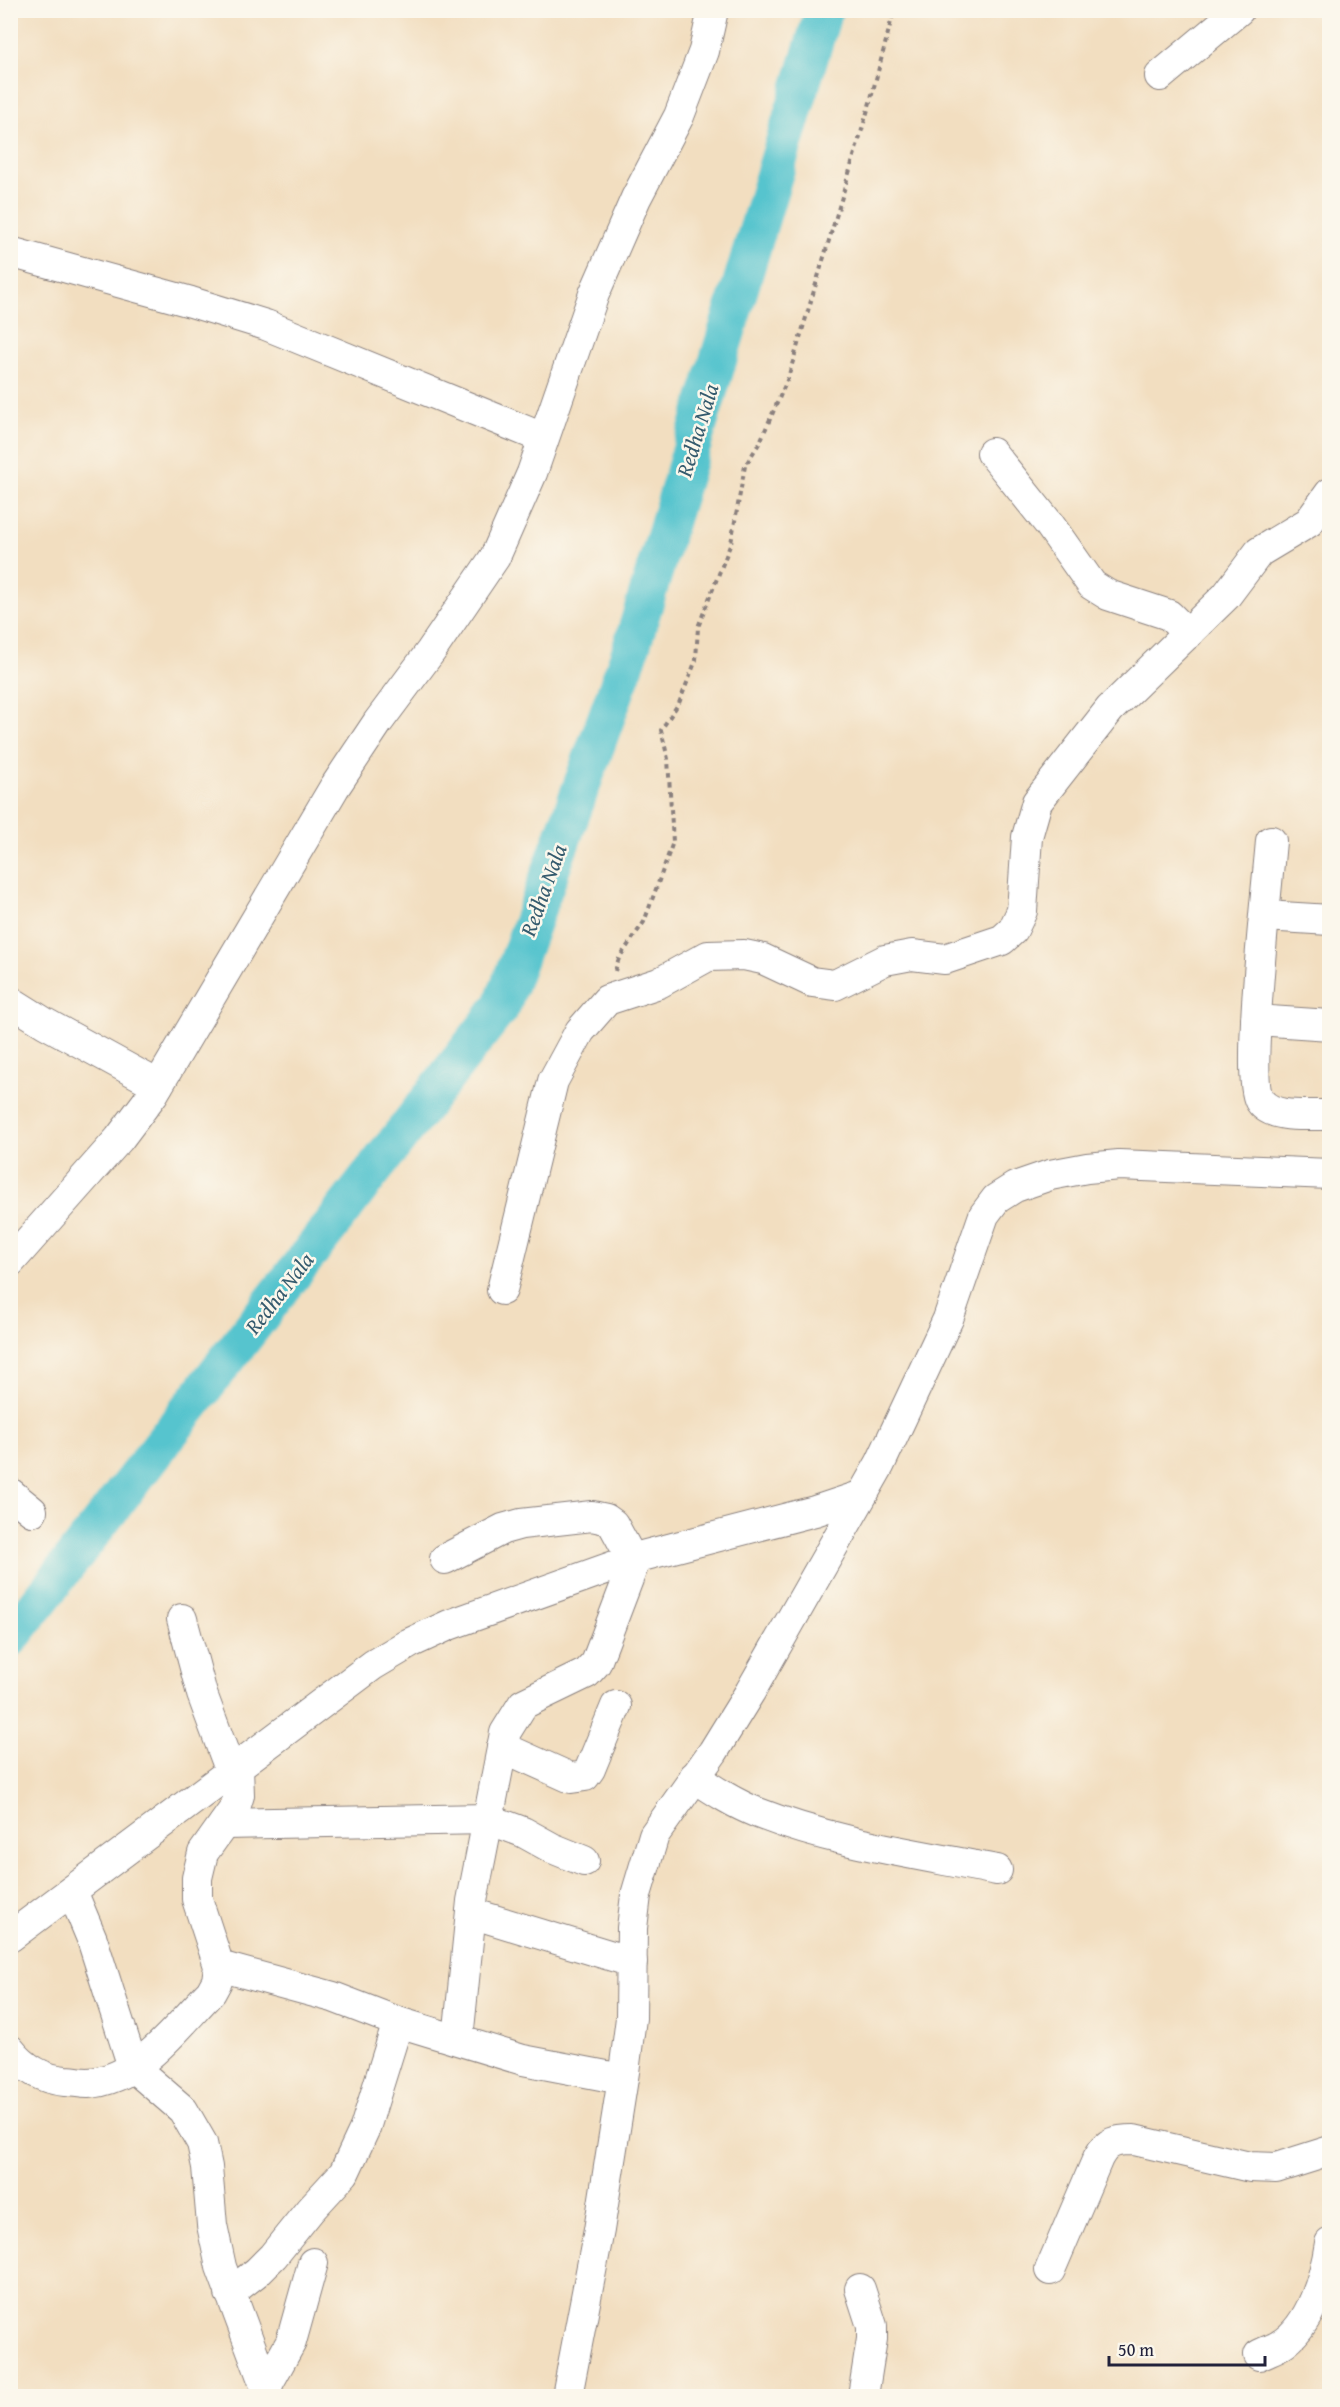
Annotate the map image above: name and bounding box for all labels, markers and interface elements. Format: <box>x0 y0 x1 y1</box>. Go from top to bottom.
water label: Redha Nala <box>667 379 726 482</box>
water label: Redha Nala <box>511 839 574 942</box>
water label: Redha Nala <box>236 1245 321 1341</box>
scale bar <box>1109 2329 1265 2367</box>
text: 50 m <box>1118 2336 1154 2363</box>

